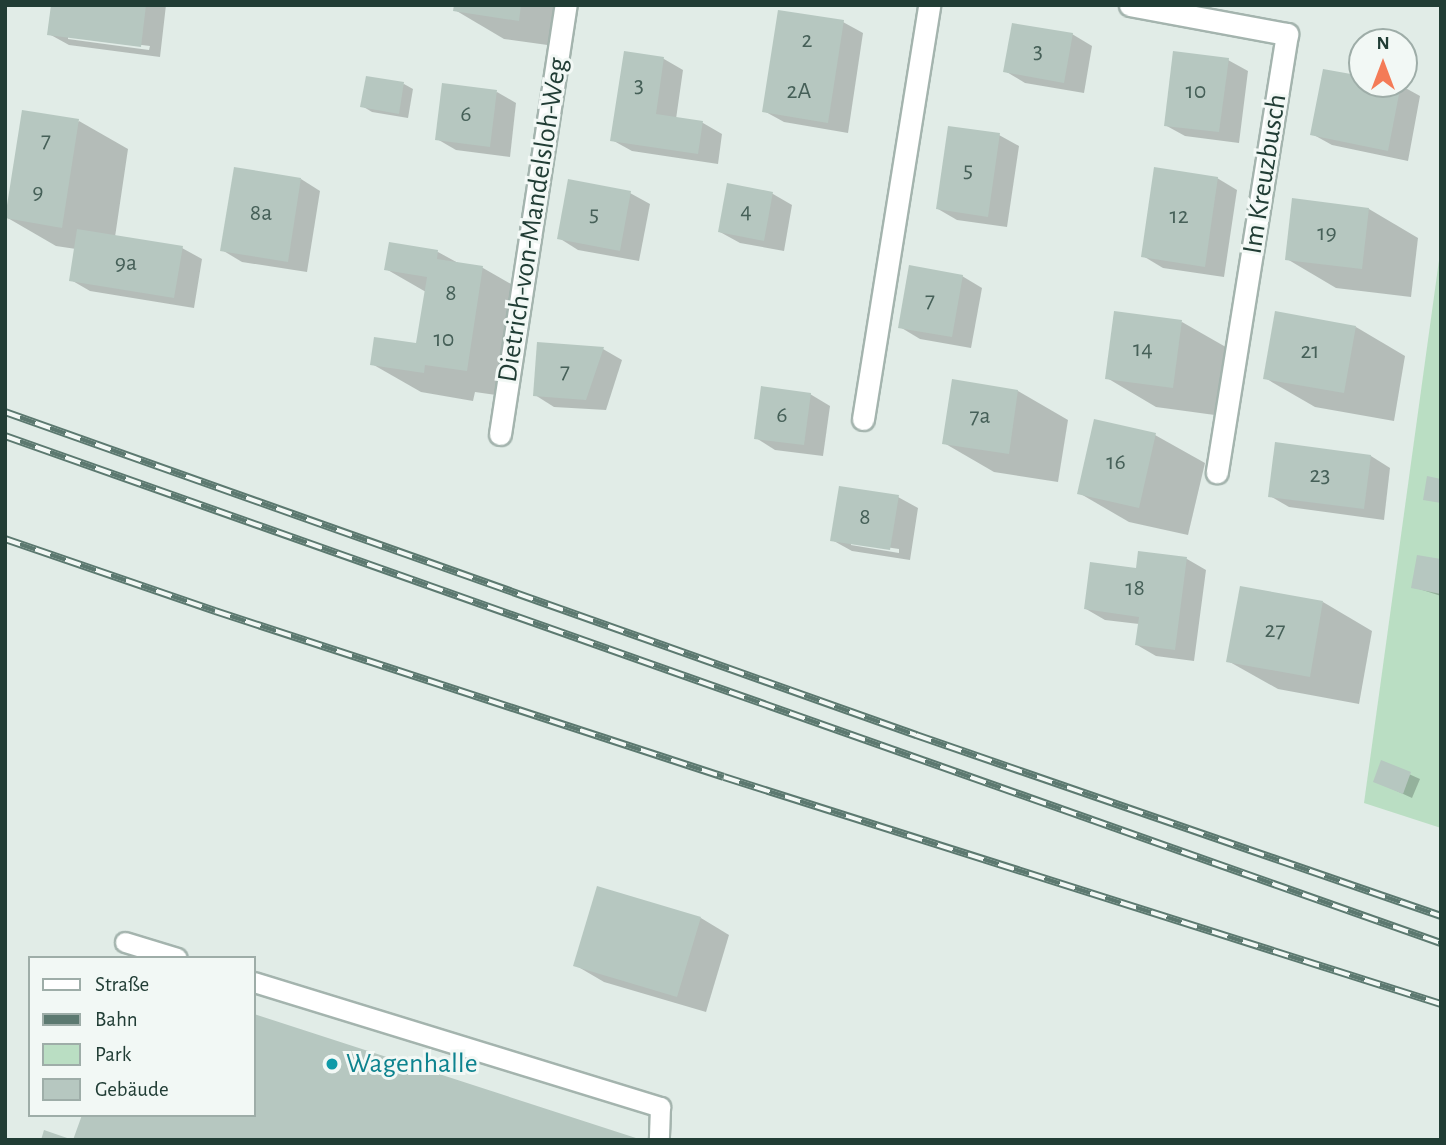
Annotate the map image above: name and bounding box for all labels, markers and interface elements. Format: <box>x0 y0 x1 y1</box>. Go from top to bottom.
house number: 2 <box>802 27 812 55</box>
north arrow <box>1348 28 1418 98</box>
text: N <box>1376 34 1390 53</box>
house number: 3 <box>1033 38 1043 66</box>
street label: Dietrich-von-Mandelsloh-Weg <box>491 55 575 385</box>
house number: 3 <box>634 72 644 100</box>
house number: 2A <box>787 78 811 106</box>
house number: 10 <box>1186 78 1206 106</box>
street label: Im Kreuzbusch <box>1236 92 1294 256</box>
house number: 6 <box>460 101 472 129</box>
house number: 7 <box>41 127 51 155</box>
house number: 5 <box>963 157 973 185</box>
house number: 9 <box>32 179 44 207</box>
house number: 4 <box>740 198 752 226</box>
house number: 8a <box>250 200 272 228</box>
house number: 5 <box>589 201 599 229</box>
house number: 12 <box>1169 203 1189 231</box>
house number: 19 <box>1317 220 1337 248</box>
house number: 9a <box>115 250 137 278</box>
house number: 8 <box>445 280 457 308</box>
house number: 7 <box>925 287 935 315</box>
house number: 10 <box>434 326 454 354</box>
house number: 14 <box>1133 336 1153 364</box>
house number: 21 <box>1300 338 1320 366</box>
house number: 7 <box>560 358 570 386</box>
house number: 6 <box>776 402 788 430</box>
house number: 7a <box>969 403 991 431</box>
house number: 16 <box>1106 449 1126 477</box>
house number: 23 <box>1310 462 1330 490</box>
house number: 8 <box>859 504 871 532</box>
house number: 18 <box>1125 575 1145 603</box>
house number: 27 <box>1265 617 1285 645</box>
legend <box>28 956 256 1117</box>
text: Straße <box>95 974 149 995</box>
text: Bahn <box>95 1009 138 1030</box>
text: Park <box>95 1044 131 1065</box>
place label: Wagenhalle <box>346 1047 478 1081</box>
marker: Wagenhalle <box>324 1056 340 1072</box>
text: Gebäude <box>95 1079 169 1100</box>

